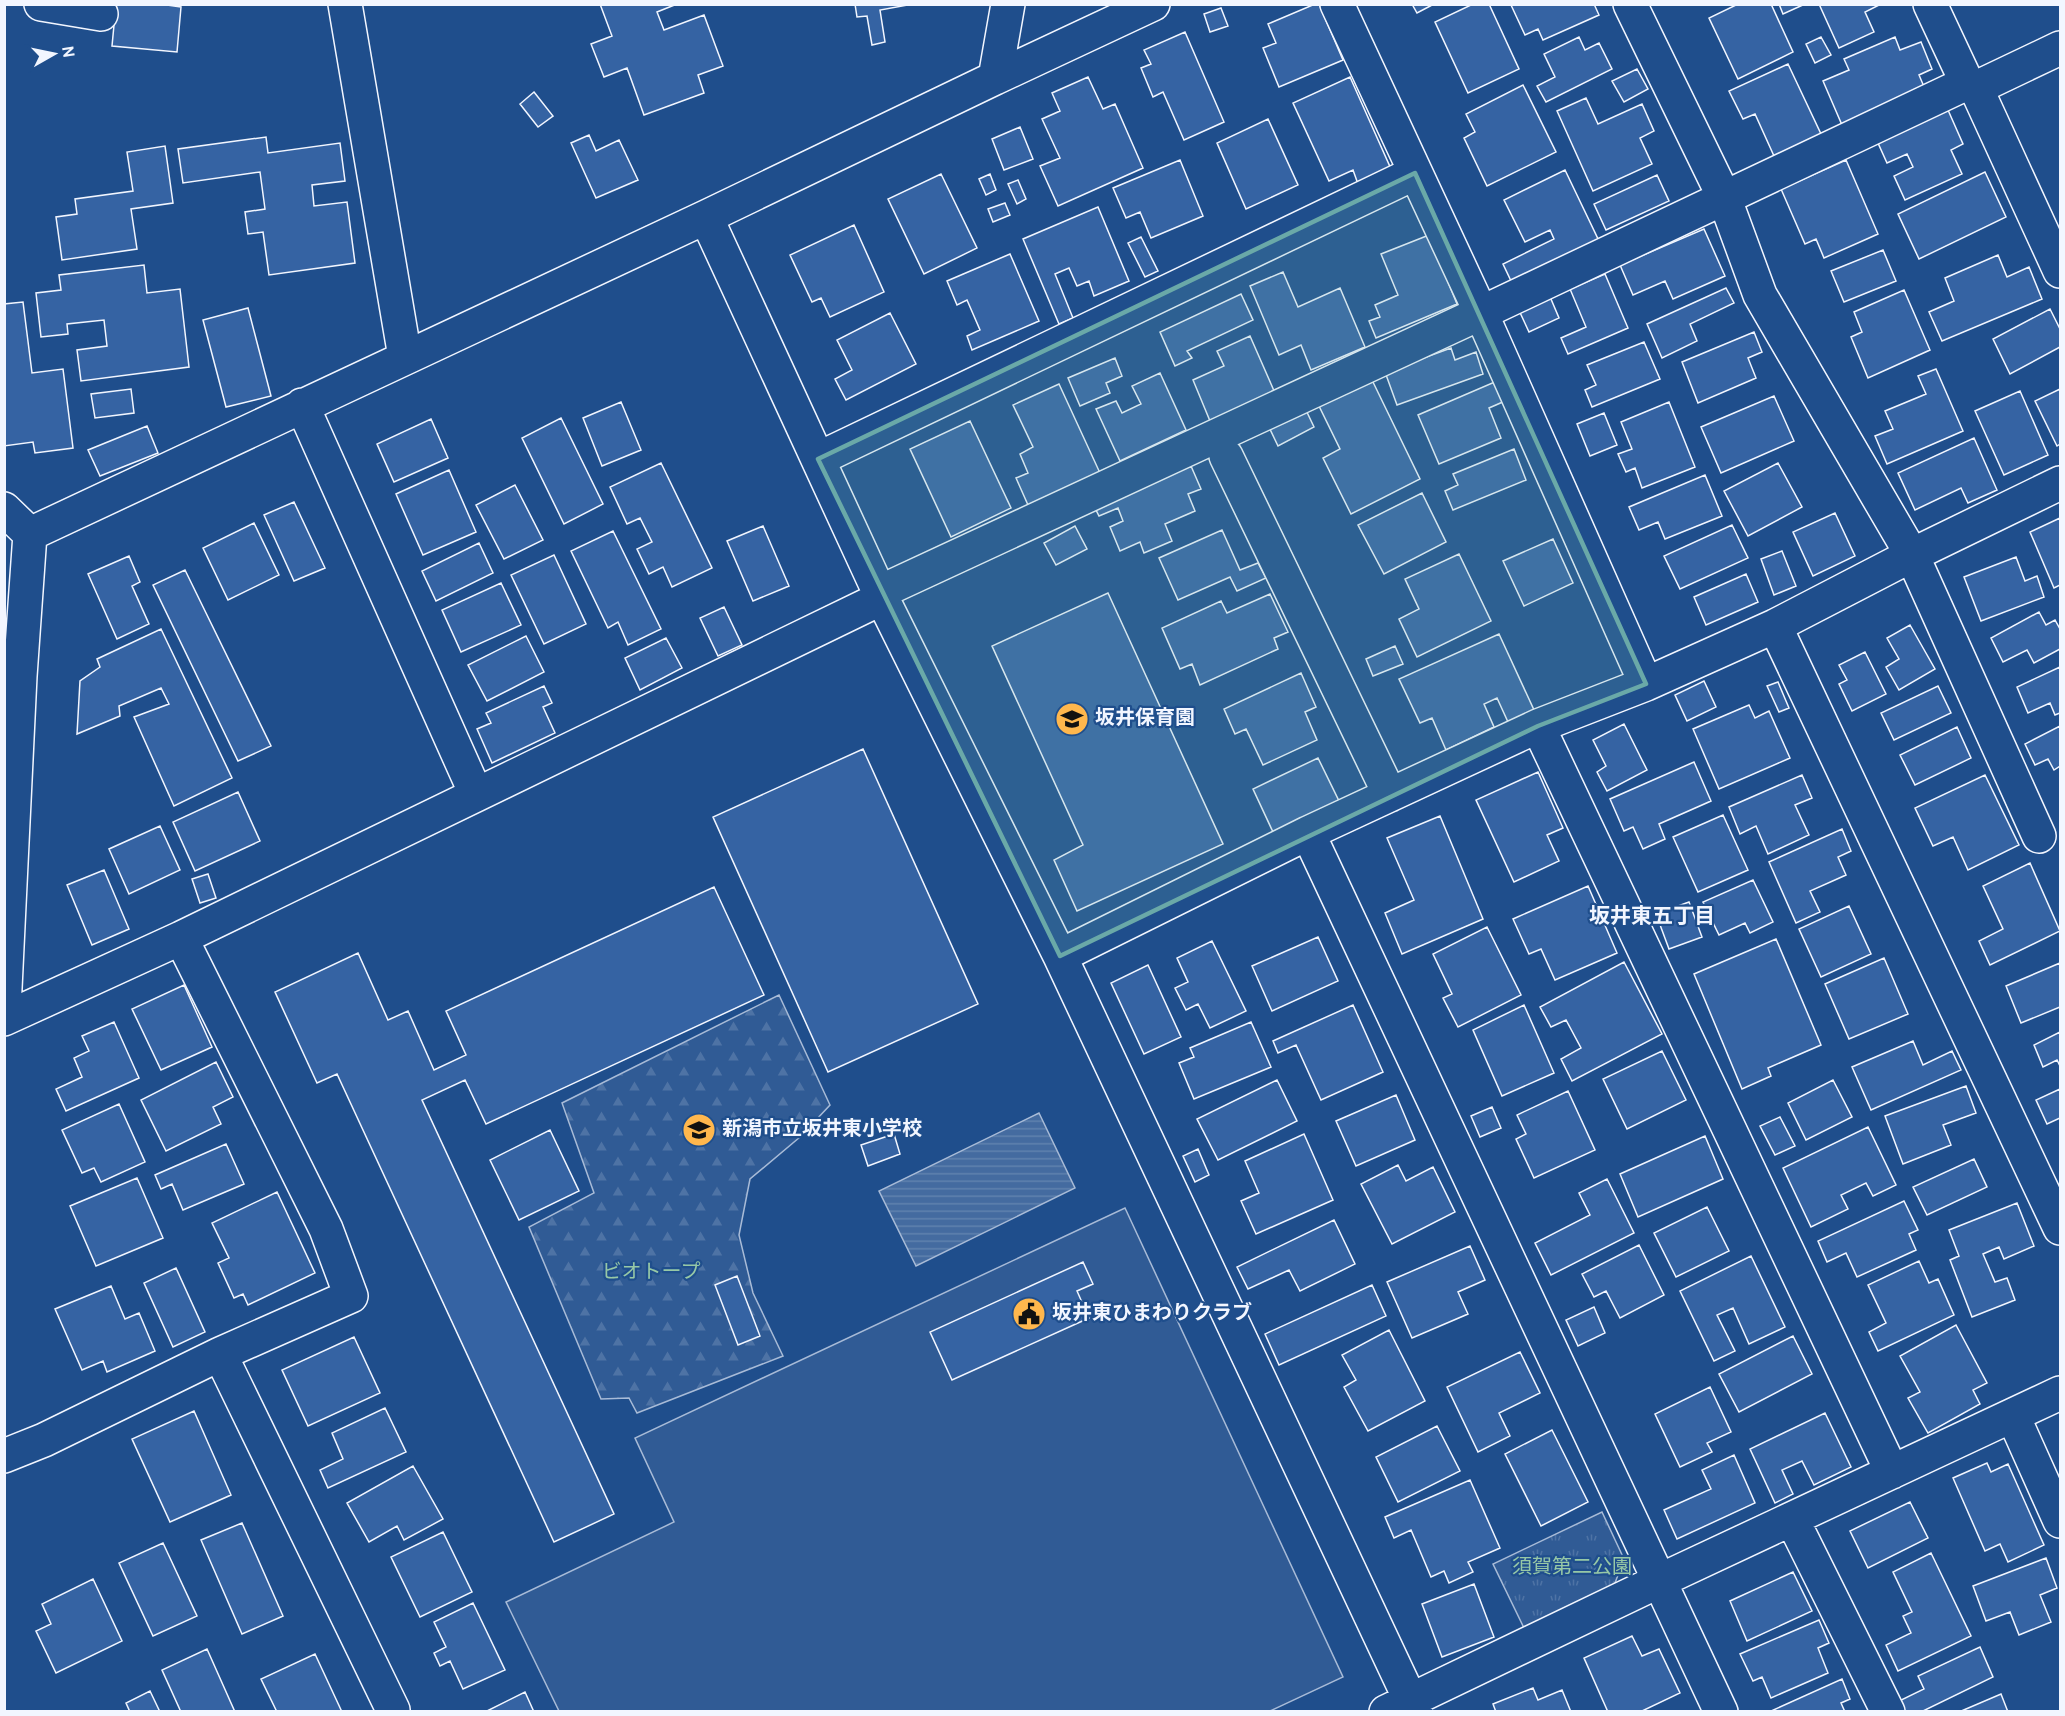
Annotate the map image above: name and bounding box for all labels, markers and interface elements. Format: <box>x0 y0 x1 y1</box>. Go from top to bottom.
north arrow <box>24 24 84 84</box>
text: N <box>56 45 78 59</box>
school or university icon: 坂井保育園 <box>1054 701 1090 737</box>
place label: 坂井保育園 <box>1095 706 1195 732</box>
district label: 坂井東五丁目 <box>1589 904 1715 931</box>
school or university icon: 新潟市立坂井東小学校 <box>681 1112 717 1148</box>
place label: 新潟市立坂井東小学校 <box>722 1117 922 1143</box>
park label: ビオトープ <box>602 1260 700 1286</box>
public building icon: 坂井東ひまわりクラブ <box>1011 1296 1047 1332</box>
place label: 坂井東ひまわりクラブ <box>1052 1301 1252 1327</box>
park label: 須賀第二公園 <box>1512 1555 1632 1581</box>

